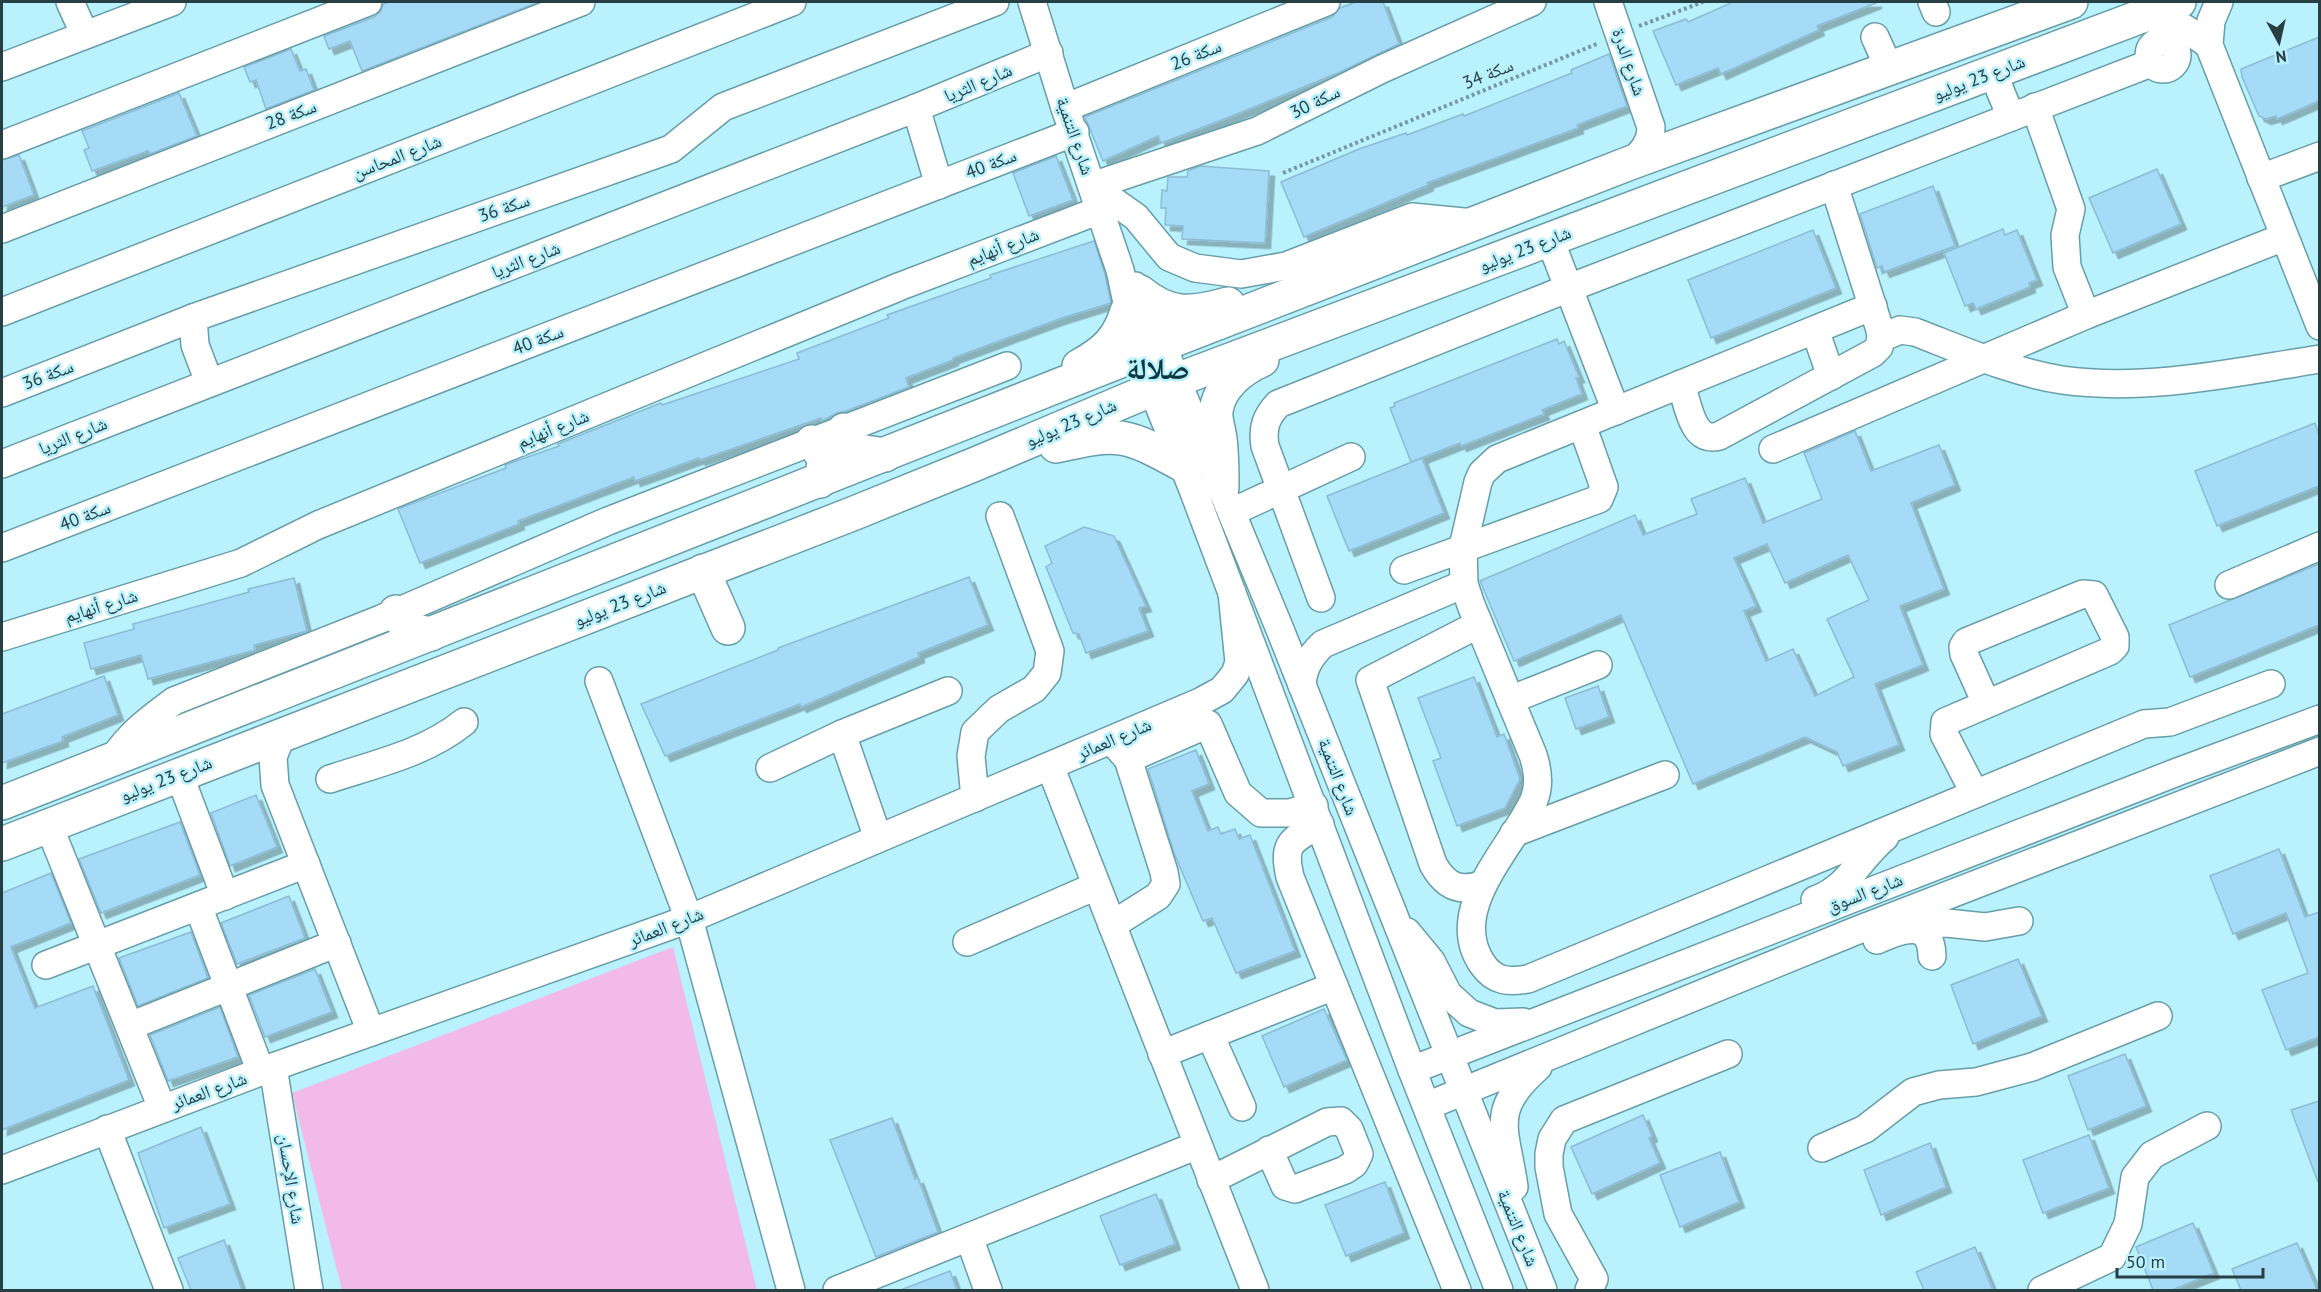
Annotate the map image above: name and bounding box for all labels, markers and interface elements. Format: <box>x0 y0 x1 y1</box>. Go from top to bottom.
north arrow <box>2249 12 2309 72</box>
street label: شارع الدرة <box>1607 25 1652 99</box>
street label: سكة 26 <box>1167 34 1225 75</box>
text: N <box>2274 46 2288 67</box>
street label: شارع 23 يوليو <box>1930 49 2028 106</box>
street label: سكة 34 <box>1459 53 1517 94</box>
street label: شارع الثريا <box>940 58 1015 107</box>
street label: سكة 30 <box>1286 80 1343 123</box>
street label: سكة 28 <box>262 94 320 135</box>
street label: شارع التنمية <box>1051 94 1100 178</box>
street label: شارع المحاسن <box>349 129 445 184</box>
street label: سكة 40 <box>962 143 1020 184</box>
street label: سكة 36 <box>475 188 532 227</box>
street label: شارع 23 يوليو <box>1476 220 1574 277</box>
street label: شارع أنهايم <box>964 222 1042 272</box>
street label: شارع الثريا <box>488 236 563 283</box>
street label: سكة 40 <box>509 319 567 360</box>
district label: صلالة <box>1126 348 1190 387</box>
street label: سكة 36 <box>19 354 77 395</box>
street label: شارع 23 يوليو <box>1022 393 1120 452</box>
street label: شارع أنهايم <box>514 404 592 454</box>
street label: شارع الثريا <box>35 411 110 460</box>
street label: سكة 40 <box>56 495 114 536</box>
street label: شارع 23 يوليو <box>571 575 669 632</box>
street label: شارع أنهايم <box>61 584 141 628</box>
street label: شارع العمائر <box>1072 713 1155 765</box>
street label: شارع التنمية <box>1313 735 1364 819</box>
street label: شارع 23 يوليو <box>117 750 215 807</box>
street label: شارع السوق <box>1824 868 1906 917</box>
street label: شارع العمائر <box>624 902 707 952</box>
street label: شارع العمائر <box>167 1066 250 1115</box>
street label: شارع الإحسان <box>273 1132 310 1226</box>
street label: شارع التنمية <box>1493 1186 1544 1270</box>
scale bar <box>2117 1241 2262 1279</box>
text: 50 m <box>2126 1250 2165 1273</box>

